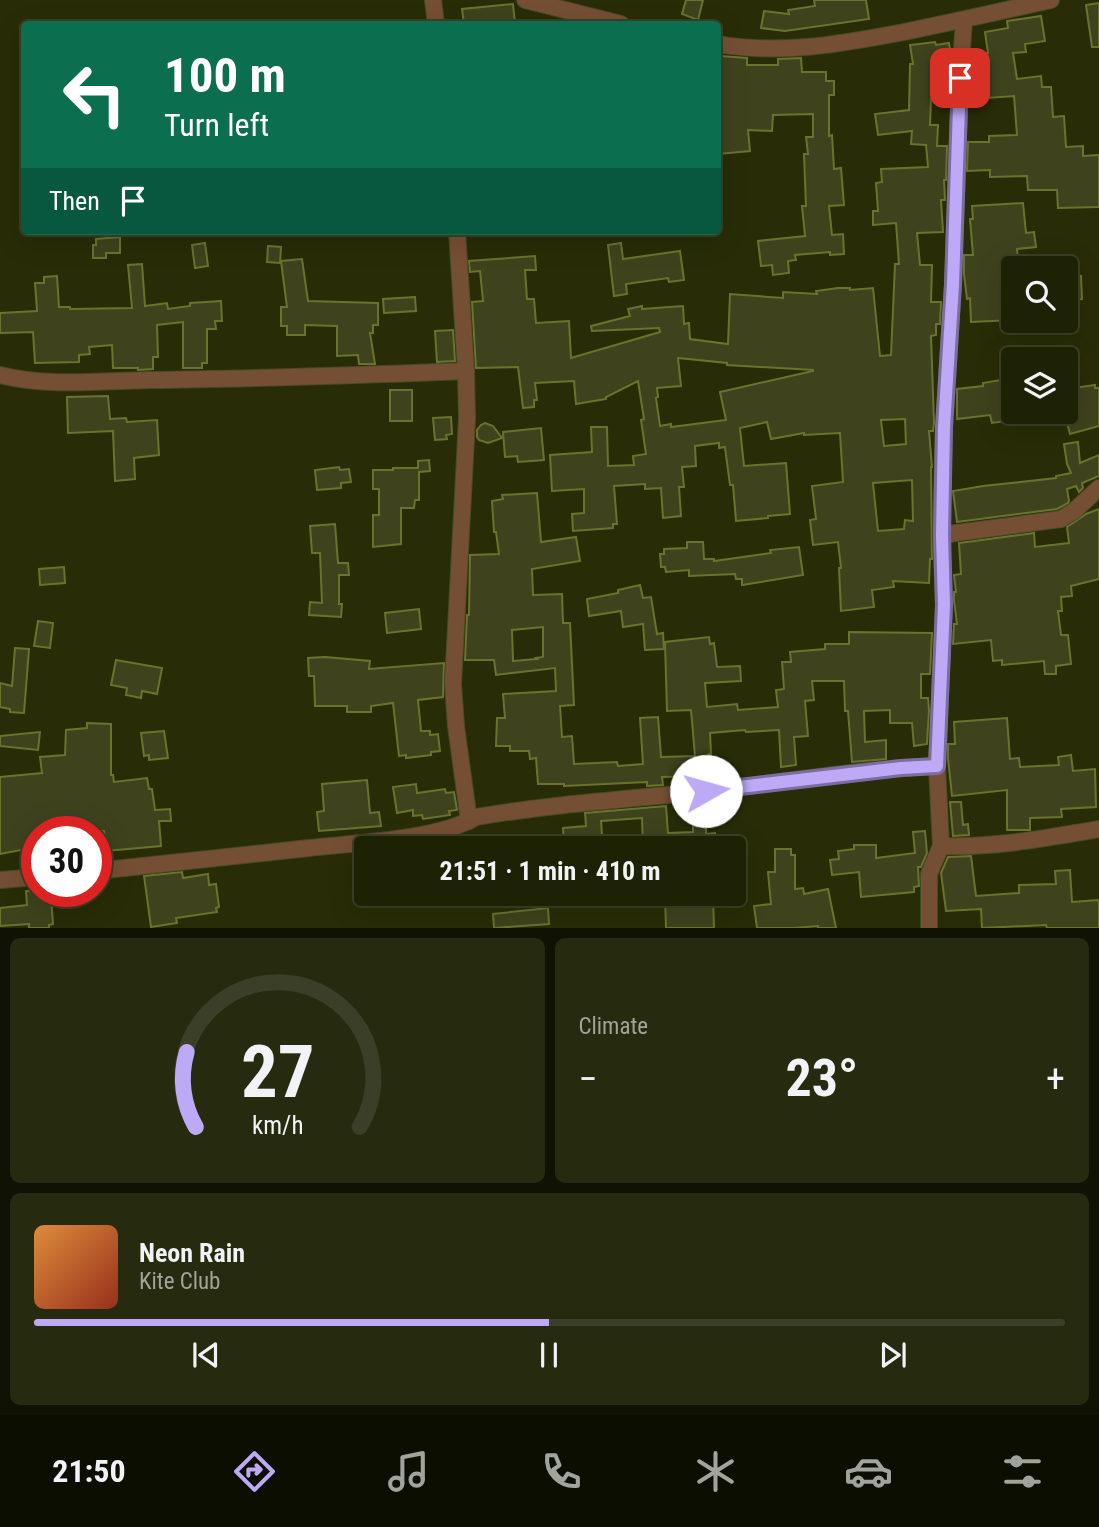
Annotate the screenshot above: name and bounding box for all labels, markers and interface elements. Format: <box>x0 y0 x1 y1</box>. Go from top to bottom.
text: 100 m <box>164 47 286 104</box>
pin <box>930 48 990 108</box>
icon: left <box>49 49 140 140</box>
icon: arrive <box>941 59 979 97</box>
text: Turn left <box>164 106 269 144</box>
icon: arrive <box>114 182 152 220</box>
text: Then <box>49 186 100 216</box>
map controls <box>1001 256 1078 424</box>
button: search <box>1001 256 1078 333</box>
button: layers <box>1001 347 1078 424</box>
position arrow <box>669 754 743 828</box>
speed limit sign: 30 <box>21 816 112 907</box>
text: 21:51 · 1 min · 410 m <box>440 856 660 886</box>
text: Climate <box>579 1013 648 1040</box>
text: 27 <box>240 1029 314 1115</box>
text: 23° <box>785 1048 858 1109</box>
text: − <box>579 1057 598 1101</box>
text: + <box>1046 1057 1065 1101</box>
text: km/h <box>252 1110 303 1139</box>
text: Neon Rain <box>139 1238 245 1268</box>
text: Kite Club <box>139 1268 220 1295</box>
icon: previous <box>187 1336 225 1374</box>
icon: pause <box>530 1336 568 1374</box>
icon: next <box>874 1336 912 1374</box>
icon: directions <box>230 1447 279 1496</box>
icon: music <box>384 1447 433 1496</box>
icon: phone <box>537 1447 586 1496</box>
icon: climate <box>691 1447 740 1496</box>
icon: car <box>844 1447 893 1496</box>
icon: filters <box>998 1447 1047 1496</box>
text: 21:50 <box>52 1452 126 1490</box>

